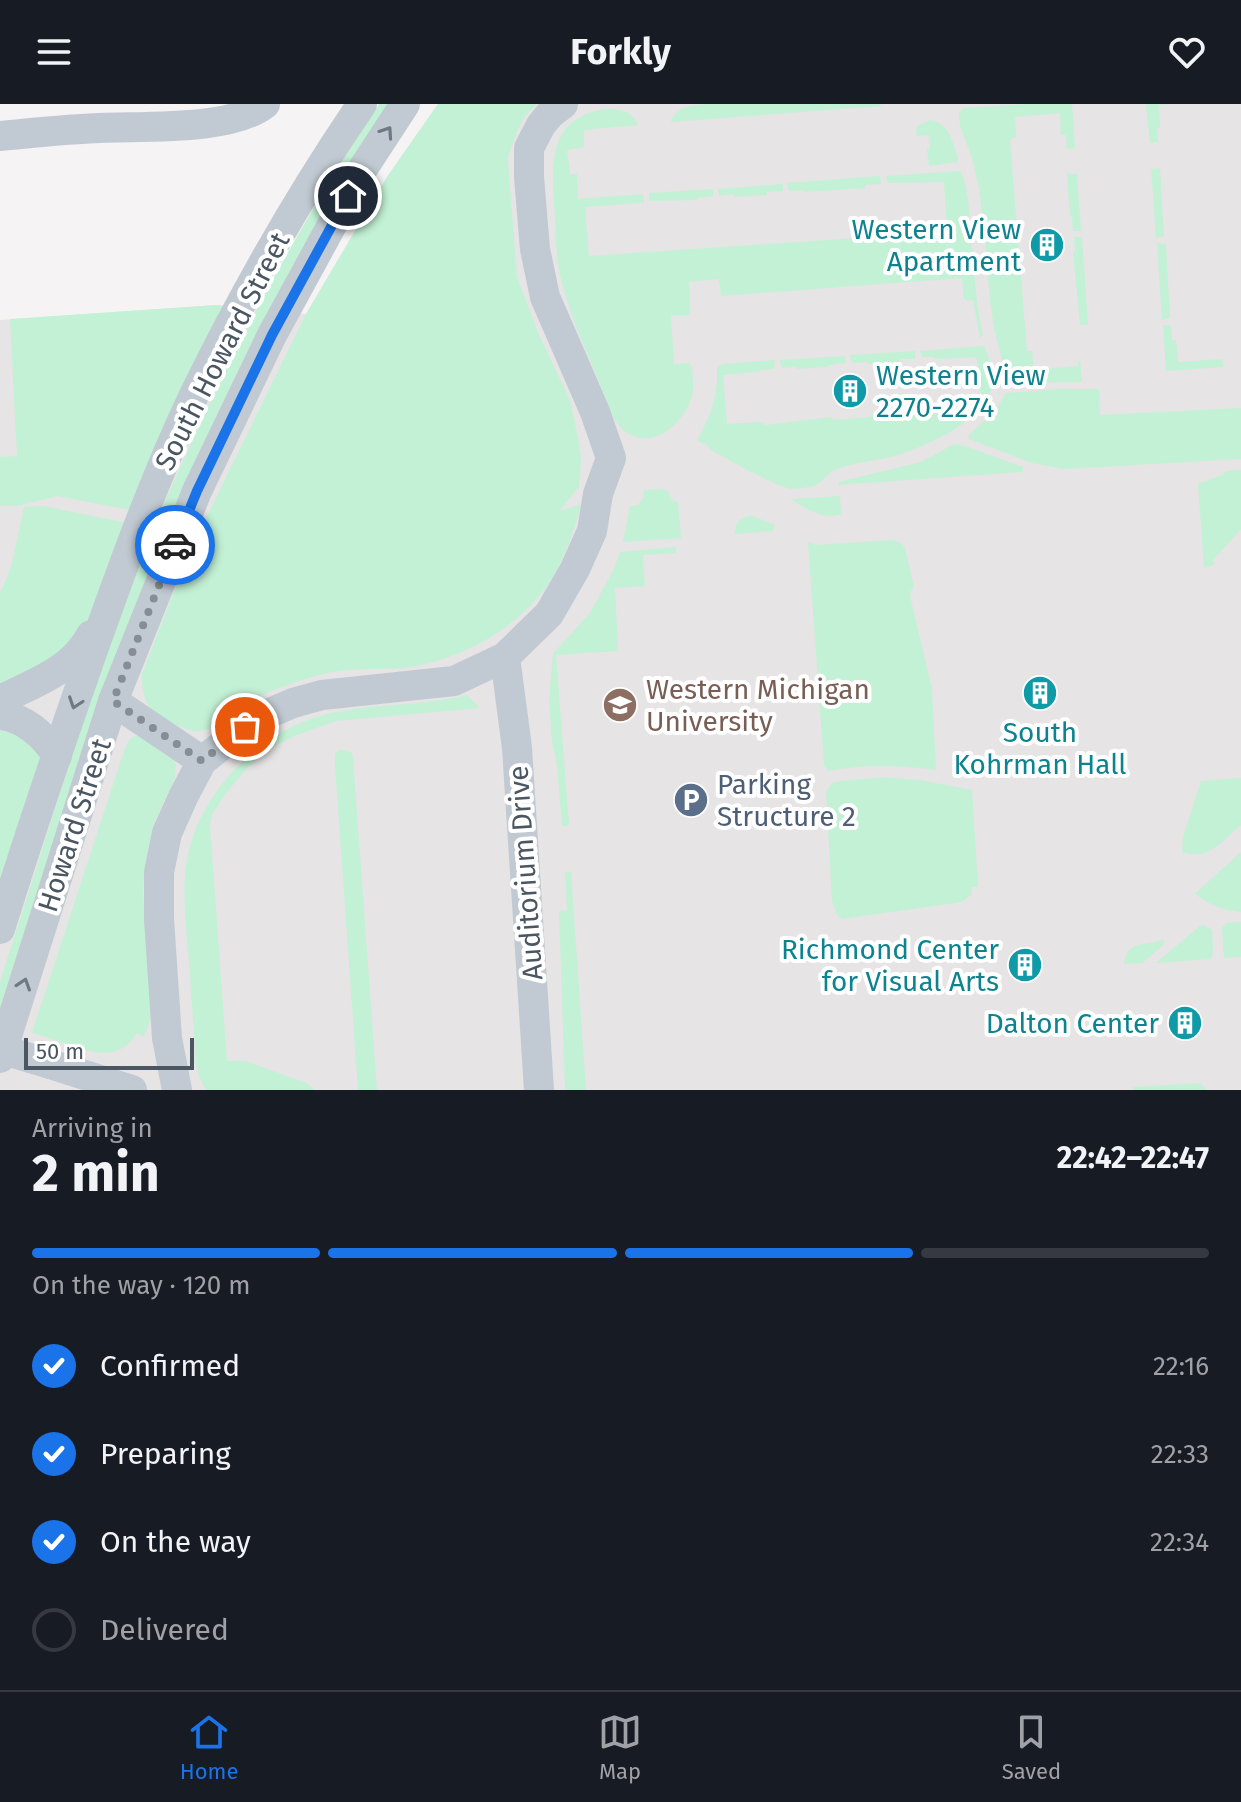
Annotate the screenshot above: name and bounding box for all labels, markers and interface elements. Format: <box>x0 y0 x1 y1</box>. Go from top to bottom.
icon: menu <box>32 30 76 74</box>
text: Forkly <box>570 30 671 74</box>
icon: heart <box>1165 30 1209 74</box>
one-way arrow <box>377 126 392 140</box>
pin <box>314 162 382 230</box>
icon: home <box>326 174 370 218</box>
place label: Western View Apartment <box>851 213 1022 278</box>
street label: South Howard Street <box>148 226 297 476</box>
building icon: Western View Apartment <box>1028 226 1066 264</box>
place label: Western View 2270-2274 <box>876 359 1046 424</box>
building icon: Western View 2270-2274 <box>831 372 869 410</box>
courier <box>135 505 215 585</box>
icon: car <box>153 523 197 567</box>
place label: Western Michigan University <box>646 673 870 738</box>
building icon: South Kohrman Hall <box>1021 674 1059 712</box>
school or university icon: Western Michigan University <box>601 686 639 724</box>
pin <box>211 693 279 761</box>
one-way arrow <box>68 695 85 709</box>
icon: bag <box>223 705 267 749</box>
place label: South Kohrman Hall <box>953 716 1127 781</box>
street label: Howard Street <box>31 733 118 916</box>
street label: Auditorium Drive <box>502 765 549 981</box>
place label: Parking Structure 2 <box>717 768 856 833</box>
parking icon: Parking Structure 2 <box>672 781 710 819</box>
place label: Richmond Center for Visual Arts <box>781 933 999 998</box>
building icon: Richmond Center for Visual Arts <box>1006 946 1044 984</box>
one-way arrow <box>14 978 30 992</box>
building icon: Dalton Center <box>1166 1004 1204 1042</box>
place label: Dalton Center <box>986 1007 1159 1040</box>
scale bar <box>24 1034 194 1070</box>
text: 50 m <box>36 1038 84 1065</box>
text: Arriving in <box>32 1113 153 1144</box>
text: 22:42–22:47 <box>1057 1140 1209 1176</box>
text: 2 min <box>32 1142 160 1205</box>
text: On the way · 120 m <box>32 1270 251 1301</box>
icon: check <box>32 1344 76 1388</box>
text: Confirmed <box>100 1348 240 1384</box>
text: 22:16 <box>1153 1351 1209 1382</box>
icon: check <box>32 1432 76 1476</box>
text: Preparing <box>100 1436 231 1472</box>
text: 22:33 <box>1151 1439 1209 1470</box>
icon: check <box>32 1520 76 1564</box>
text: On the way <box>100 1524 251 1560</box>
text: 22:34 <box>1150 1527 1209 1558</box>
text: Delivered <box>100 1612 229 1648</box>
tab: Home <box>180 1710 238 1785</box>
tab: Map <box>598 1710 642 1785</box>
tab: Saved <box>1002 1710 1061 1785</box>

